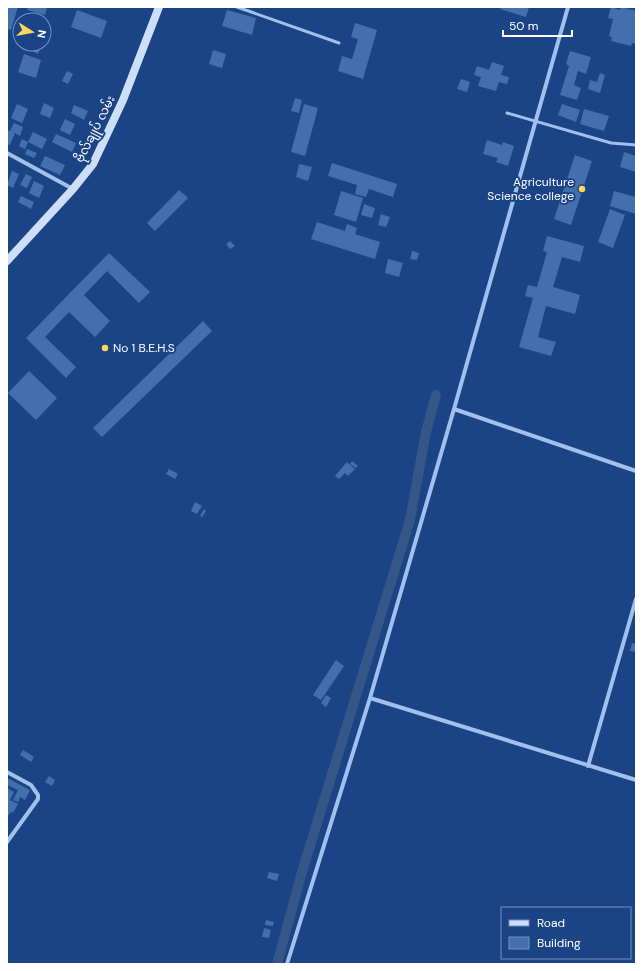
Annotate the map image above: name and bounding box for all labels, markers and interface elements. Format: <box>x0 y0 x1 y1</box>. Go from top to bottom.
north arrow <box>12 12 52 52</box>
scale bar <box>503 12 572 38</box>
text: 50 m <box>509 18 538 34</box>
text: N <box>34 29 49 39</box>
street label: ဗိုလ်ချုပ် လမ်း <box>70 92 120 166</box>
place label: Agriculture Science college <box>487 174 574 204</box>
marker: Agriculture Science college <box>577 184 587 194</box>
place label: No 1 B.E.H.S <box>113 340 175 356</box>
marker: No 1 B.E.H.S <box>100 343 110 353</box>
legend <box>501 907 631 959</box>
text: Road <box>537 915 565 931</box>
text: Building <box>537 935 581 951</box>

